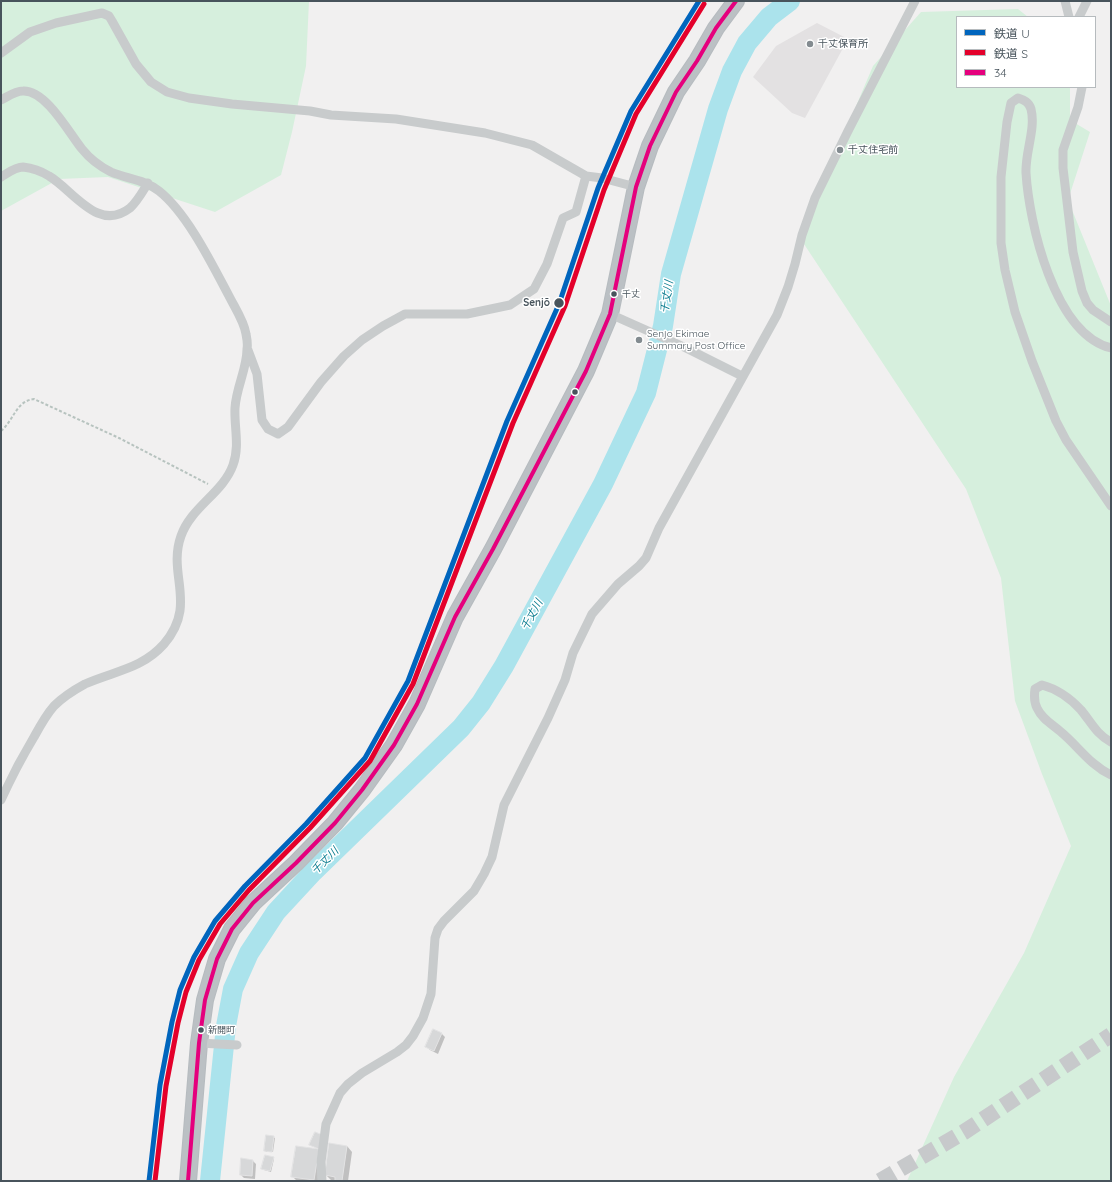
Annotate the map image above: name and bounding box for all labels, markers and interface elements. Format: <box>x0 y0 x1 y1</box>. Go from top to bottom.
legend <box>956 16 1096 88</box>
text: 鉄道 U <box>994 26 1030 41</box>
place label: 千丈保育所 <box>818 38 868 50</box>
marker: 千丈保育所 <box>805 39 815 49</box>
text: 鉄道 S <box>994 46 1028 61</box>
text: 34 <box>994 65 1007 80</box>
place label: 千丈住宅前 <box>848 144 898 156</box>
marker: 千丈住宅前 <box>835 145 845 155</box>
water label: 千丈川 <box>658 280 676 314</box>
marker: 千丈 <box>609 289 619 299</box>
place label: 千丈 <box>622 289 640 299</box>
marker: Senjō <box>552 296 566 310</box>
place label: Senjō <box>523 297 550 309</box>
place label: Senjo Ekimae Summary Post Office <box>647 328 745 352</box>
marker: Senjo Ekimae Summary Post Office <box>634 335 644 345</box>
unlabelled marker <box>570 387 580 397</box>
water label: 千丈川 <box>518 597 546 633</box>
water label: 千丈川 <box>309 845 341 877</box>
marker: 新開町 <box>196 1025 206 1035</box>
place label: 新開町 <box>208 1025 235 1035</box>

